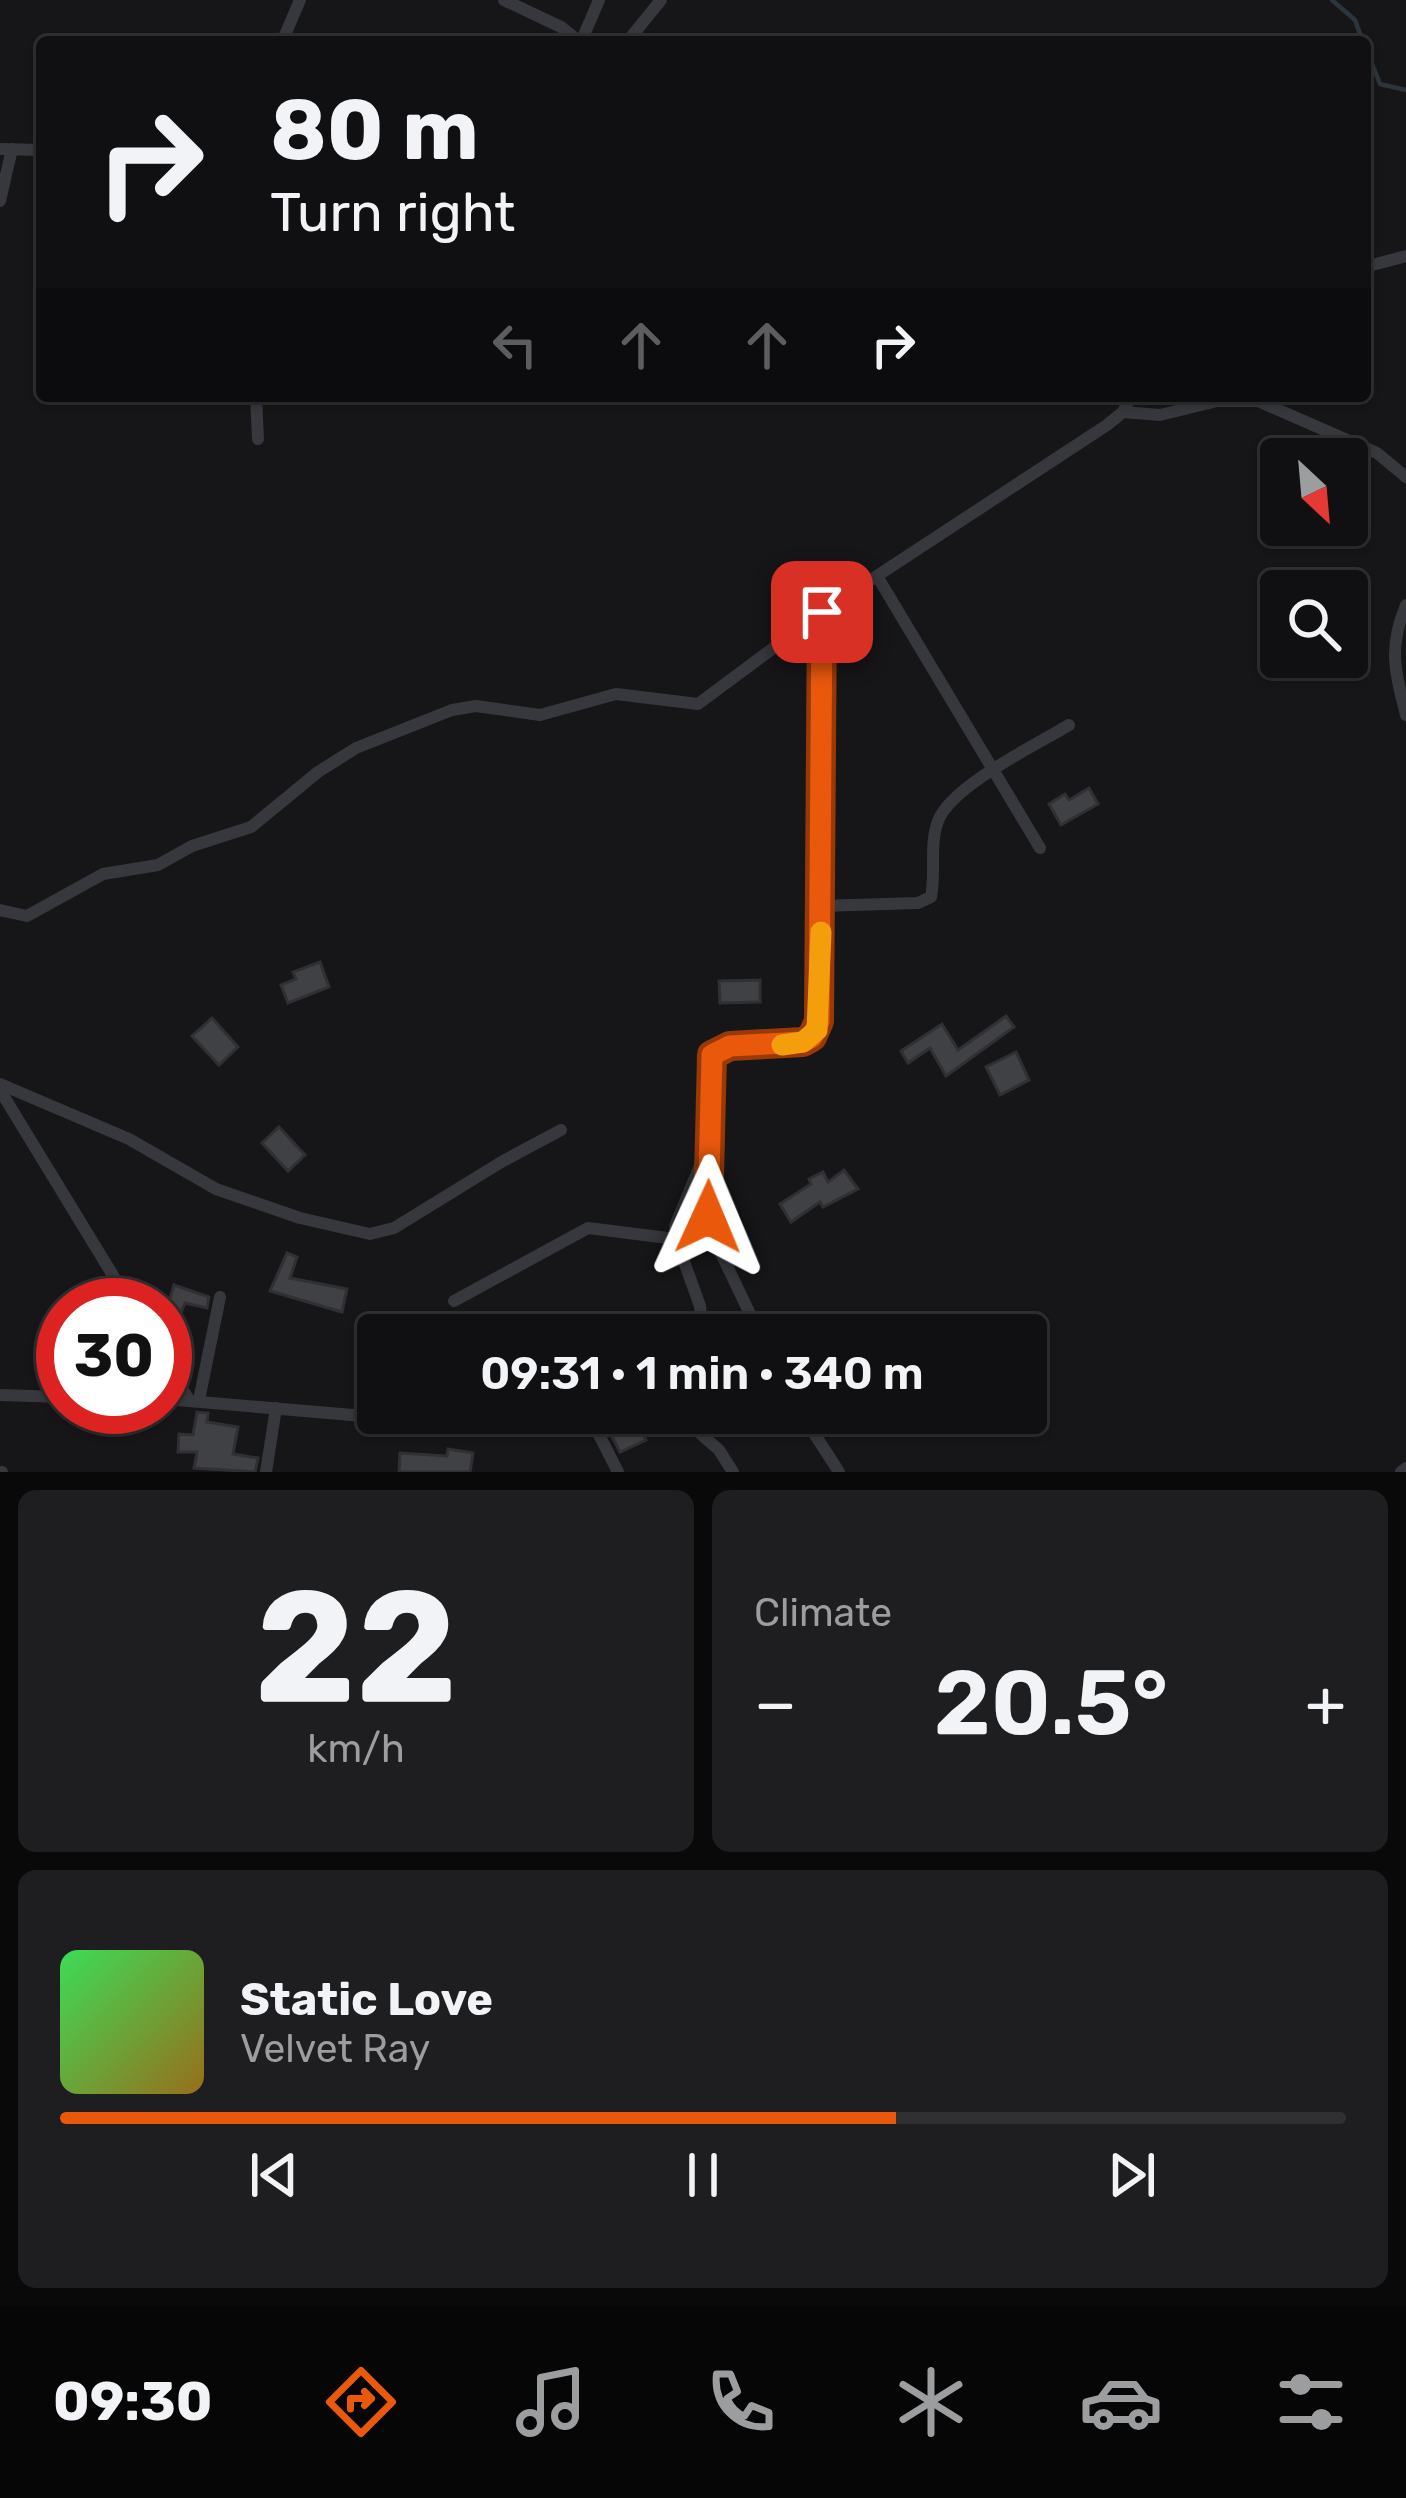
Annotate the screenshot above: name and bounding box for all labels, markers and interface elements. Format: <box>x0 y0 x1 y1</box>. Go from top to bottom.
text: 80 m <box>270 80 479 180</box>
icon: right <box>72 84 228 240</box>
text: Turn right <box>270 181 515 245</box>
icon: left <box>482 312 548 378</box>
icon: ahead <box>608 312 674 378</box>
icon: ahead <box>734 312 800 378</box>
icon: right <box>860 312 926 378</box>
north arrow <box>1260 438 1368 546</box>
map controls <box>1260 438 1368 678</box>
pin <box>771 561 873 663</box>
button: search <box>1260 570 1368 678</box>
icon: arrive <box>789 579 855 645</box>
position arrow <box>645 1154 771 1280</box>
speed limit sign: 30 <box>36 1278 192 1434</box>
text: 09:31 · 1 min · 340 m <box>480 1347 924 1400</box>
text: 22 <box>255 1555 457 1740</box>
text: Climate <box>754 1590 892 1636</box>
text: 20.5° <box>934 1650 1168 1757</box>
text: − <box>754 1664 797 1743</box>
text: + <box>1305 1664 1346 1743</box>
text: km/h <box>307 1726 405 1772</box>
text: Static Love <box>240 1973 493 2026</box>
text: Velvet Ray <box>240 2026 430 2072</box>
icon: previous <box>241 2142 307 2208</box>
icon: pause <box>670 2142 736 2208</box>
icon: next <box>1099 2142 1165 2208</box>
icon: directions <box>319 2360 403 2444</box>
icon: music <box>509 2360 593 2444</box>
icon: phone <box>699 2360 783 2444</box>
icon: climate <box>889 2360 973 2444</box>
icon: car <box>1079 2360 1163 2444</box>
icon: filters <box>1269 2360 1353 2444</box>
text: 09:30 <box>53 2370 212 2434</box>

